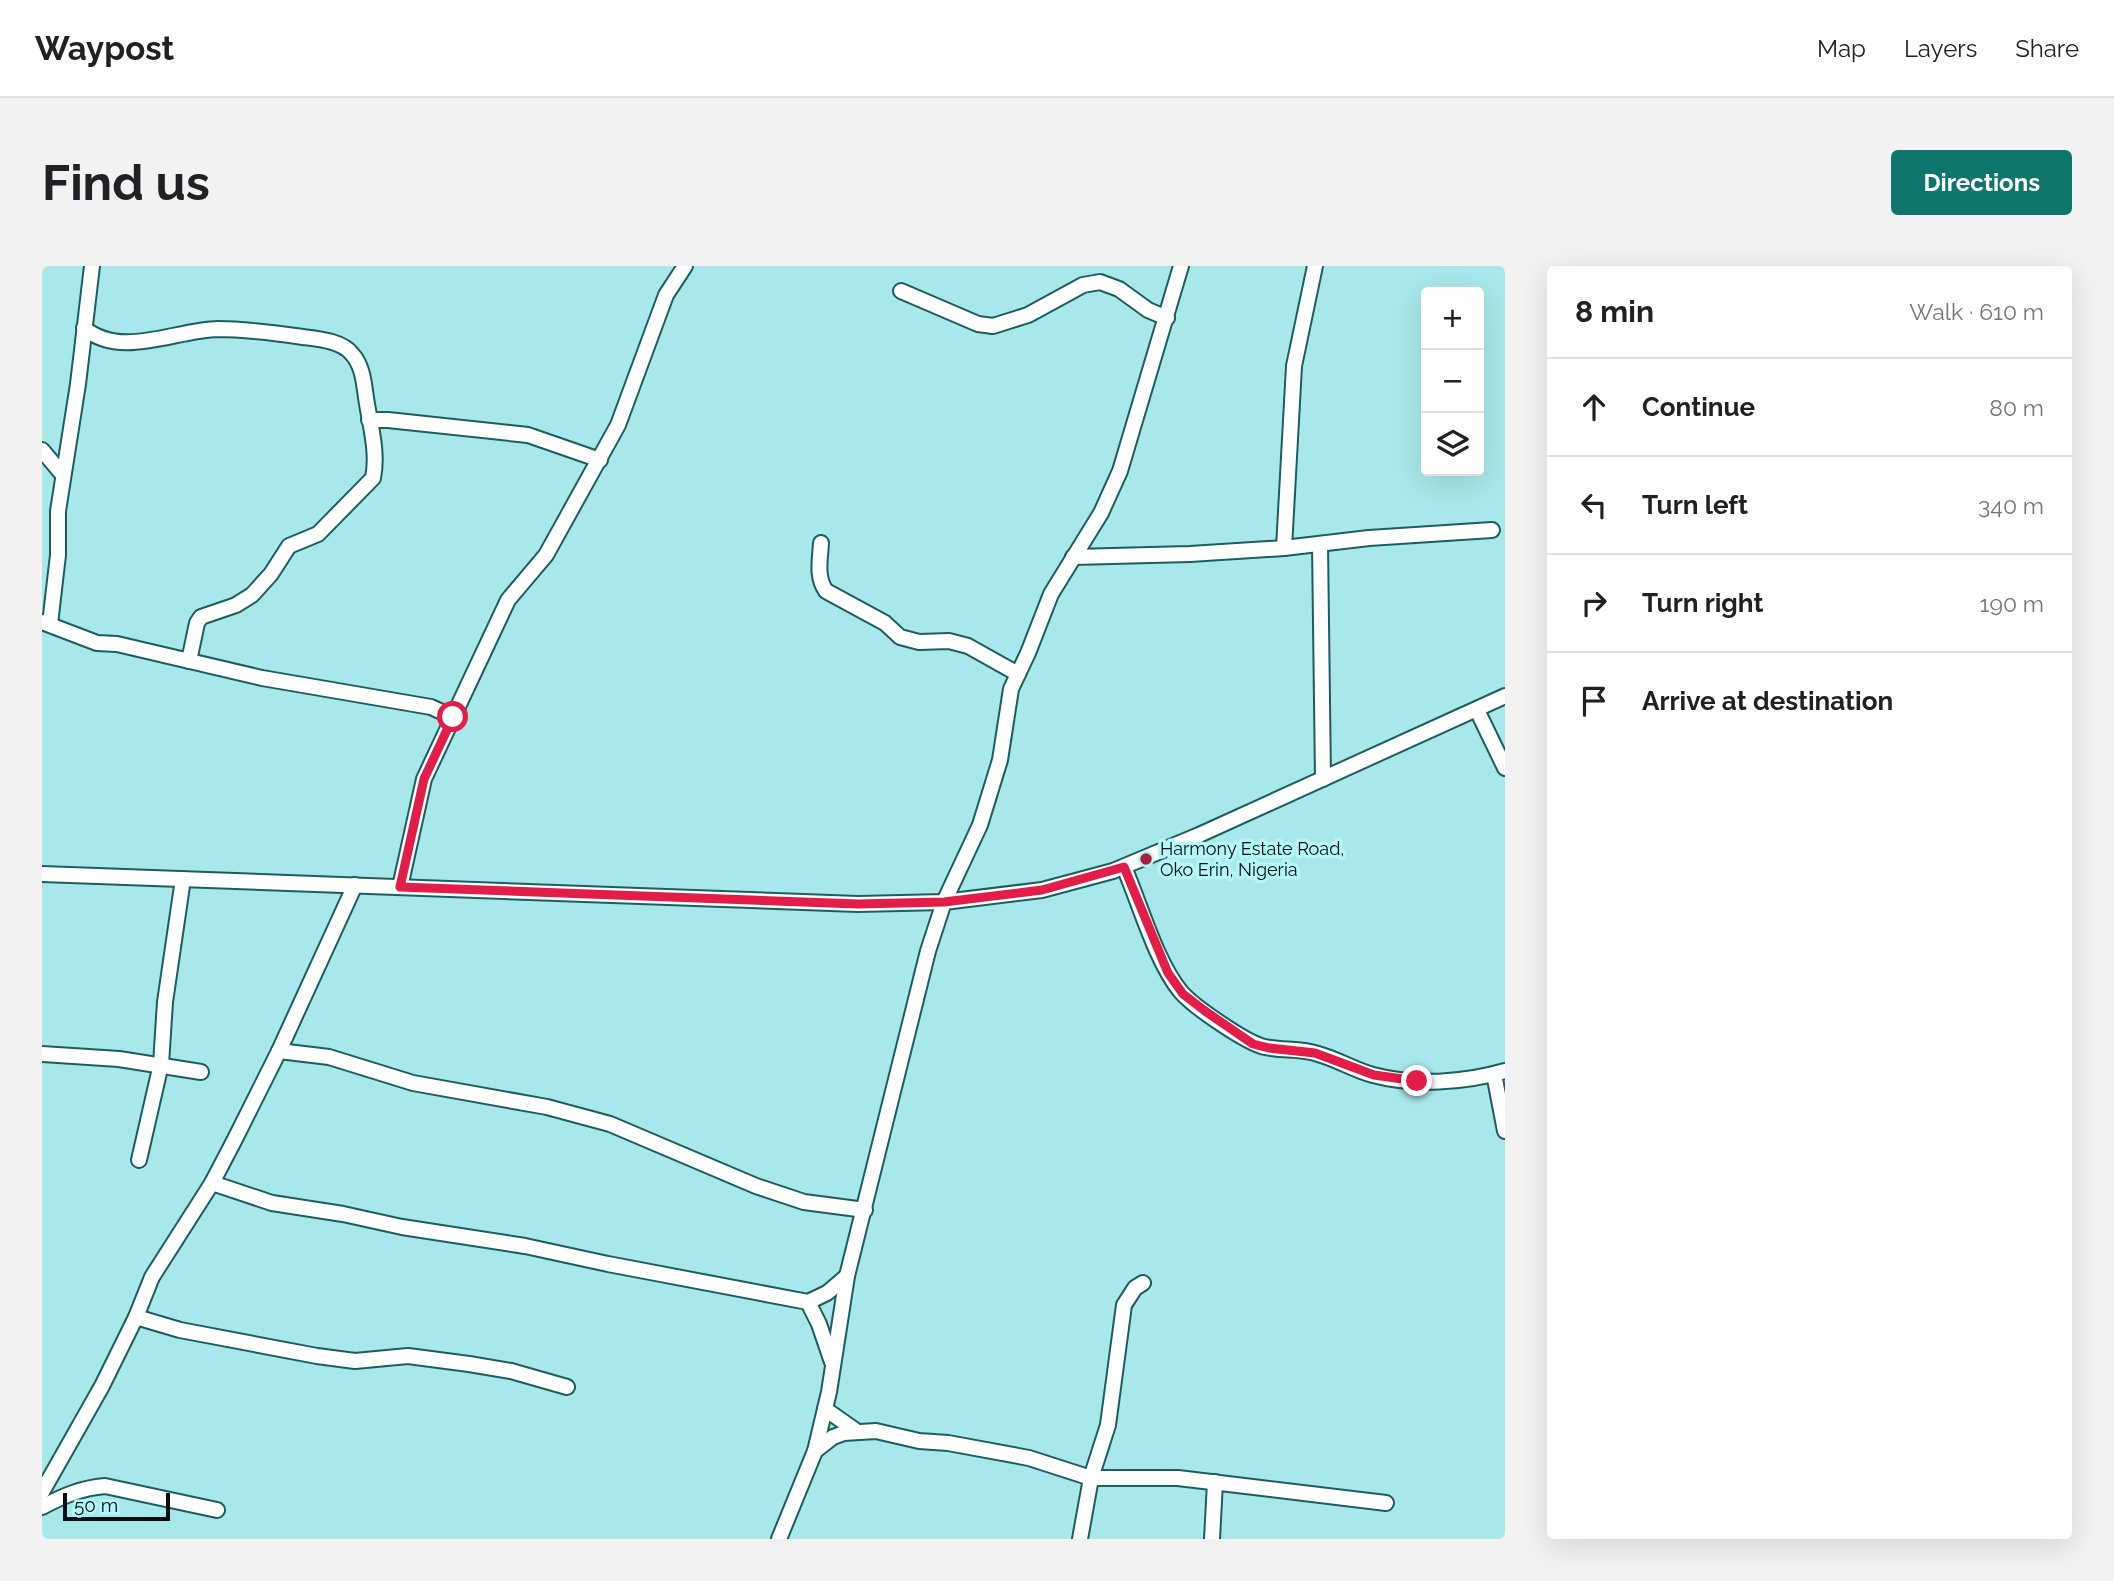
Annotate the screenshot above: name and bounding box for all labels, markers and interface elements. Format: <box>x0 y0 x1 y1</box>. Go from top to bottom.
text: Waypost <box>35 29 174 68</box>
text: Map <box>1817 34 1866 63</box>
text: Layers <box>1904 34 1977 63</box>
text: Share <box>2015 34 2079 63</box>
button: Directions <box>1891 150 2072 215</box>
text: Find us <box>42 154 210 211</box>
map controls <box>1421 287 1484 476</box>
button: + <box>1421 287 1484 350</box>
text: 8 min <box>1575 294 1654 329</box>
text: Walk · 610 m <box>1909 298 2044 325</box>
button: − <box>1421 350 1484 413</box>
icon: ahead <box>1575 388 1613 426</box>
text: Continue <box>1642 392 1755 422</box>
text: 80 m <box>1989 394 2044 421</box>
button: layers <box>1421 413 1484 476</box>
icon: left <box>1575 486 1613 524</box>
text: Turn left <box>1642 490 1748 520</box>
text: 340 m <box>1978 492 2044 519</box>
icon: right <box>1575 584 1613 622</box>
text: Turn right <box>1642 588 1763 618</box>
text: 190 m <box>1980 590 2044 617</box>
icon: arrive <box>1575 682 1613 720</box>
text: Arrive at destination <box>1642 686 1893 716</box>
route start <box>437 701 468 732</box>
place label: Harmony Estate Road, Oko Erin, Nigeria <box>1160 838 1344 880</box>
marker: Harmony Estate Road, Oko Erin, Nigeria <box>1138 851 1154 867</box>
route end <box>1401 1065 1432 1096</box>
scale bar <box>63 1490 170 1522</box>
text: 50 m <box>74 1494 118 1516</box>

